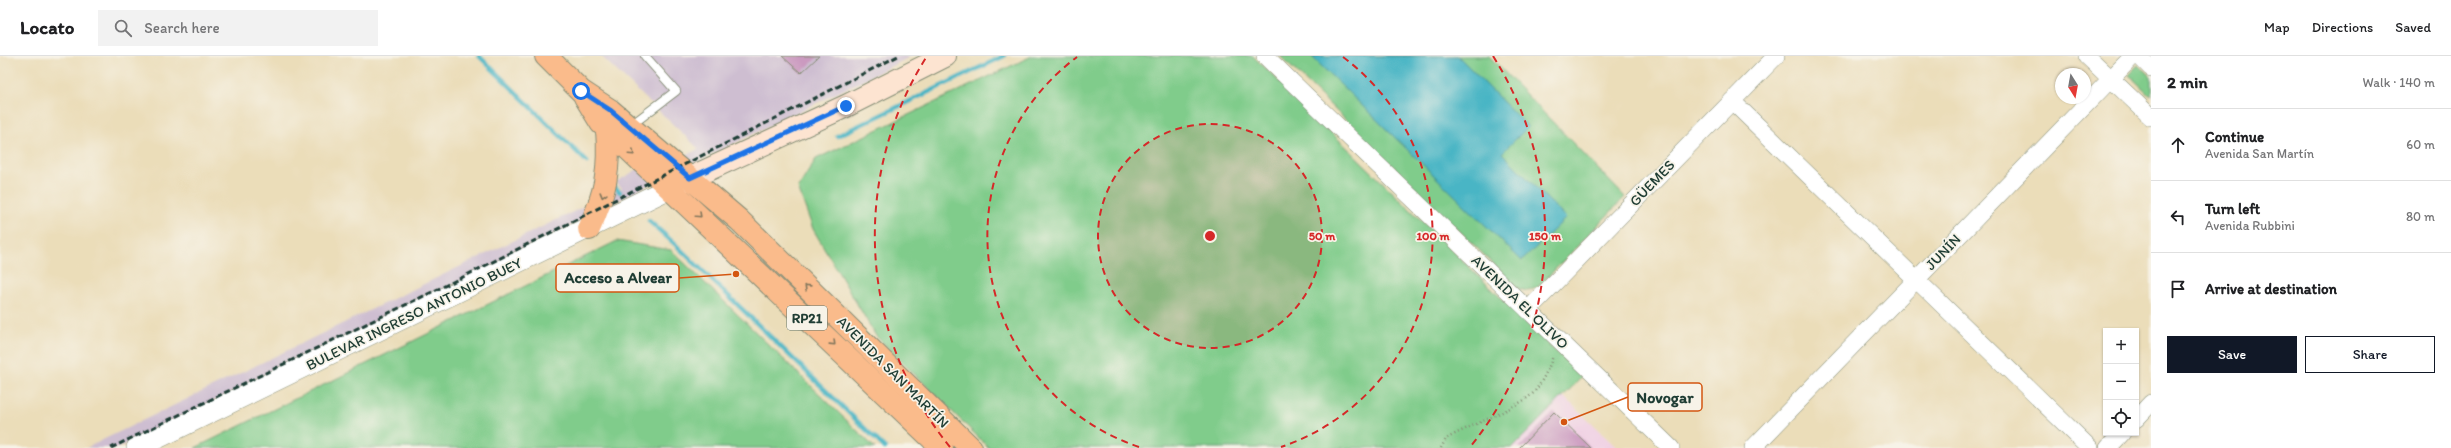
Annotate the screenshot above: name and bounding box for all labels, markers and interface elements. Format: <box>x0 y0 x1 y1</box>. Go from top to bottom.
search box <box>98 10 378 46</box>
text: Locato <box>20 16 74 39</box>
icon: search <box>112 17 134 39</box>
text: Search here <box>144 19 220 37</box>
text: Map <box>2264 19 2290 36</box>
text: Directions <box>2312 19 2373 36</box>
text: Saved <box>2395 19 2431 36</box>
north arrow <box>2055 68 2091 104</box>
text: 2 min <box>2167 72 2207 92</box>
text: Walk · 140 m <box>2363 75 2435 90</box>
route start <box>572 82 590 100</box>
route end <box>837 97 855 115</box>
text: Continue <box>2205 128 2264 146</box>
icon: ahead <box>2167 134 2189 156</box>
text: 60 m <box>2406 137 2435 152</box>
text: Avenida San Martín <box>2205 146 2314 161</box>
one-way arrow <box>627 148 635 155</box>
street label: GÜEMES <box>1626 156 1678 210</box>
one-way arrow <box>599 192 608 199</box>
text: Turn left <box>2205 200 2260 218</box>
icon: left <box>2167 206 2189 228</box>
text: 80 m <box>2406 209 2435 224</box>
one-way arrow <box>694 210 702 218</box>
text: Avenida Rubbini <box>2205 218 2295 233</box>
centre of rings <box>1203 229 1217 243</box>
text: 50 m <box>1309 229 1336 243</box>
text: 100 m <box>1416 229 1450 243</box>
text: 150 m <box>1529 229 1562 243</box>
street label: JUNÍN <box>1922 230 1964 274</box>
street label: AVENIDA EL OLIVO <box>1468 251 1572 353</box>
street label: BULEVAR INGRESO ANTONIO BUEY <box>303 253 525 374</box>
callout: Acceso a Alvear <box>556 264 679 292</box>
text: Acceso a Alvear <box>563 268 672 287</box>
icon: arrive <box>2167 278 2189 300</box>
text: Arrive at destination <box>2205 280 2337 298</box>
one-way arrow <box>804 284 812 292</box>
road number: RP21 <box>787 306 827 330</box>
street label: AVENIDA SAN MARTÍN <box>833 312 953 432</box>
map controls <box>2103 328 2139 436</box>
button: + <box>2103 328 2139 364</box>
button: Save <box>2167 336 2297 373</box>
button: Share <box>2305 336 2435 373</box>
one-way arrow <box>828 339 836 346</box>
button: − <box>2103 364 2139 400</box>
callout: Novogar <box>1628 383 1702 411</box>
text: Novogar <box>1636 388 1694 408</box>
button: locate <box>2103 400 2139 436</box>

